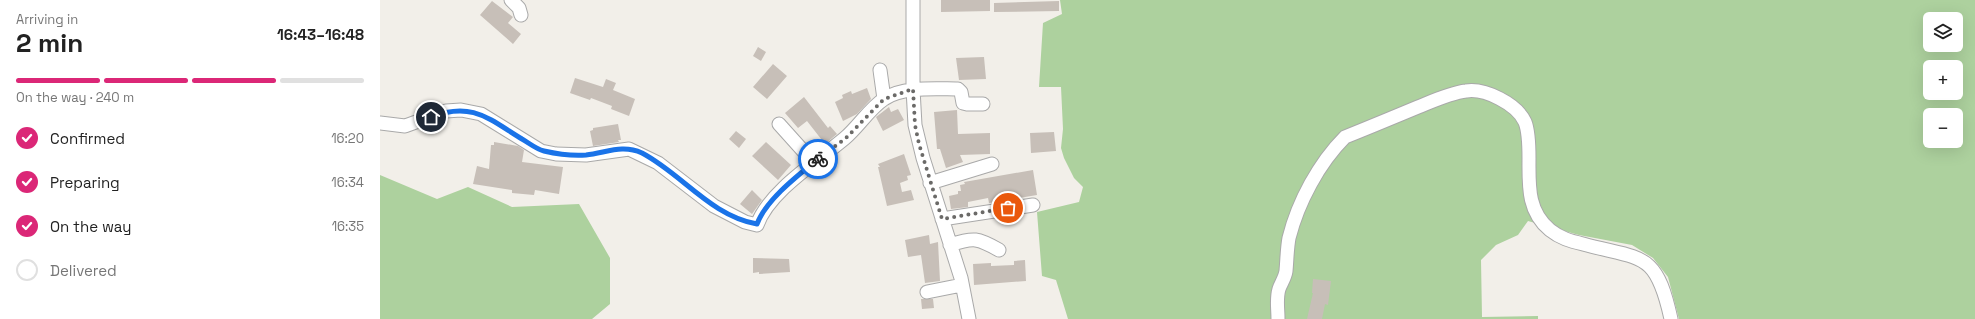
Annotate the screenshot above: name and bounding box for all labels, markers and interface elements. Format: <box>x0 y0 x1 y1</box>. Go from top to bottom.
text: Arriving in <box>16 11 78 28</box>
map controls <box>1923 12 1963 148</box>
button: layers <box>1923 12 1963 52</box>
text: 16:43–16:48 <box>277 25 364 44</box>
text: 2 min <box>16 26 83 60</box>
button: + <box>1923 60 1963 100</box>
text: On the way · 240 m <box>16 89 134 106</box>
pin <box>414 100 448 134</box>
icon: home <box>420 106 442 128</box>
button: − <box>1923 108 1963 148</box>
icon: check <box>16 127 38 149</box>
text: Confirmed <box>50 129 125 148</box>
text: 16:20 <box>331 130 364 147</box>
courier <box>798 139 838 179</box>
icon: bike <box>807 148 829 170</box>
icon: check <box>16 171 38 193</box>
text: Preparing <box>50 173 120 192</box>
text: 16:34 <box>331 174 364 191</box>
pin <box>991 191 1025 225</box>
icon: bag <box>997 197 1019 219</box>
icon: check <box>16 215 38 237</box>
text: On the way <box>50 217 131 236</box>
text: 16:35 <box>332 218 364 235</box>
text: Delivered <box>50 261 117 280</box>

